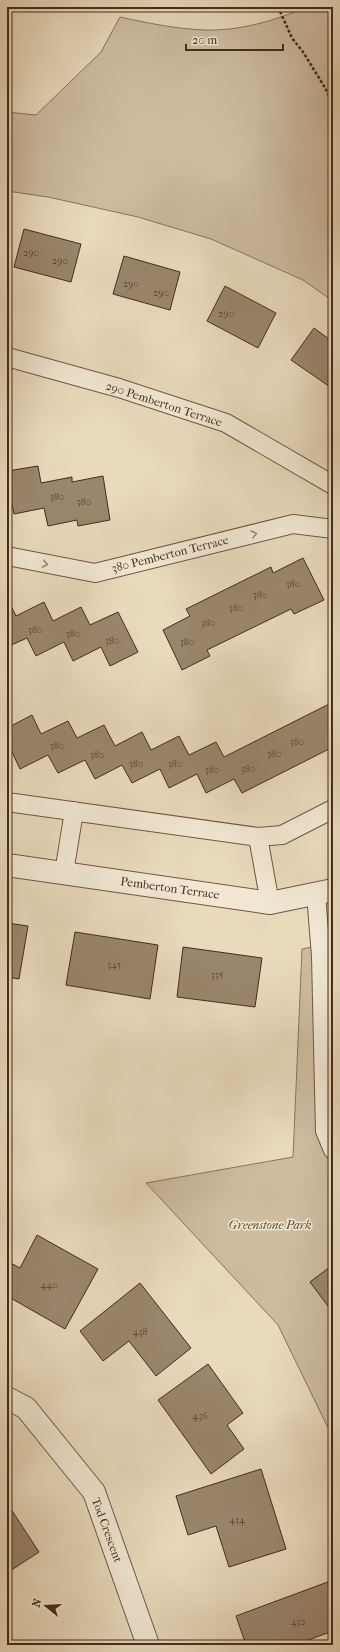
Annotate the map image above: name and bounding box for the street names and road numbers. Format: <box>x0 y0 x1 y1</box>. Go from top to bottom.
street label: 290 Pemberton Terrace <box>104 379 224 429</box>
street label: 380 Pemberton Terrace <box>110 533 230 575</box>
street label: Pemberton Terrace <box>119 874 221 902</box>
street label: Tod Crescent <box>89 1496 125 1565</box>

